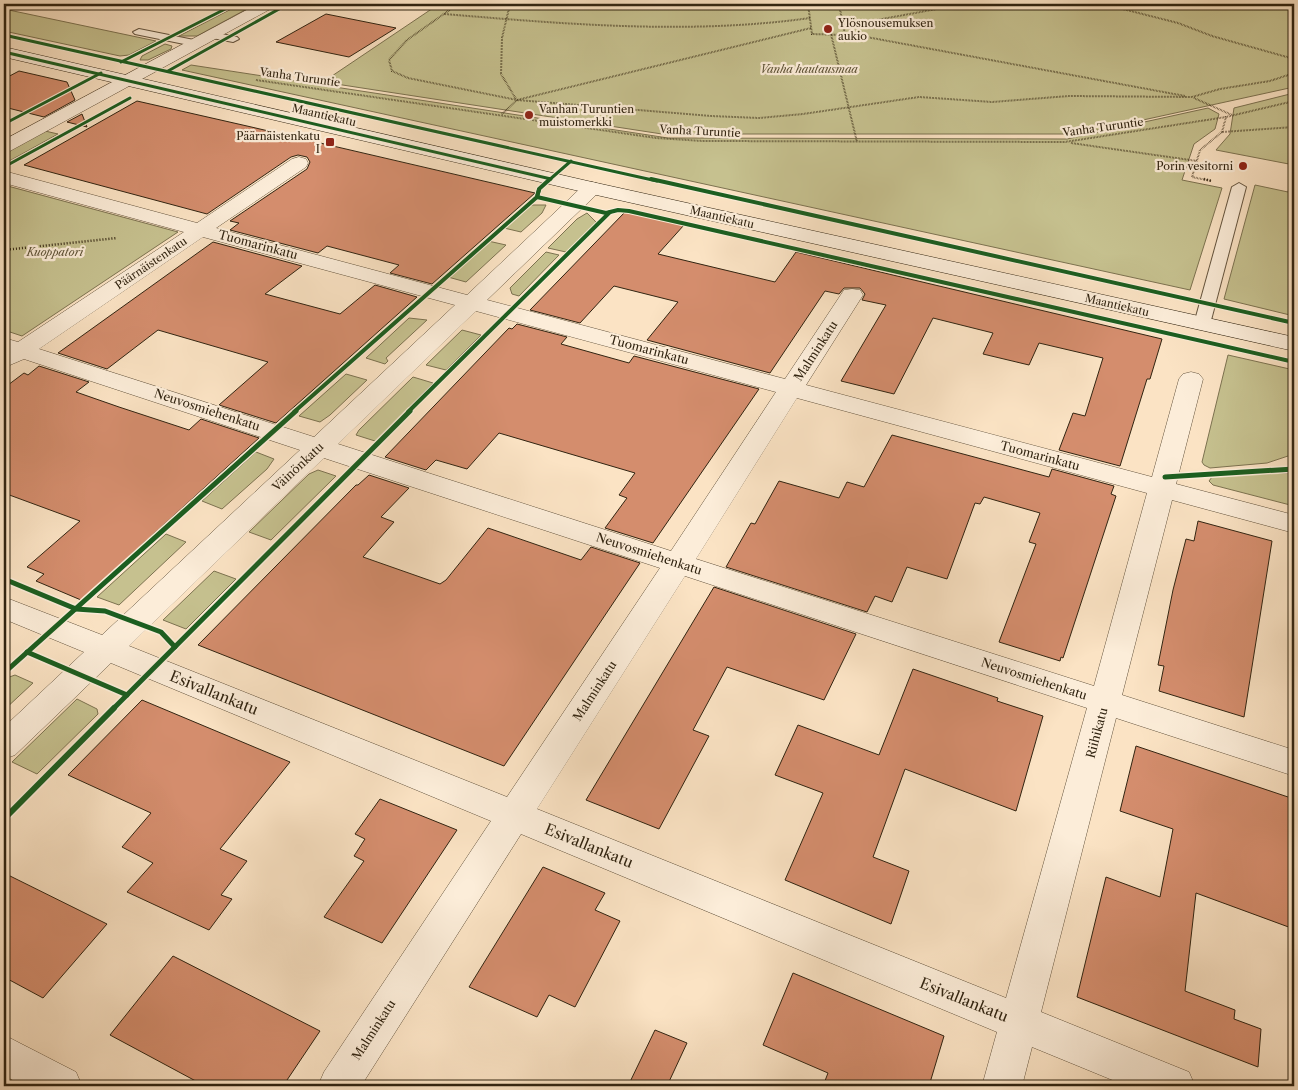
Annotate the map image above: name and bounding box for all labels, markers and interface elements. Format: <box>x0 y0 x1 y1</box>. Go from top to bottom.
place label: Ylösnousemuksen aukio <box>837 16 933 43</box>
marker: Ylösnousemuksen aukio <box>822 23 834 35</box>
park label: Vanha hautausmaa <box>760 62 858 76</box>
street label: Vanha Turuntie <box>258 64 341 90</box>
street label: Maantiekatu <box>291 101 358 129</box>
place label: Vanhan Turuntien muistomerkki <box>538 102 634 129</box>
marker: Vanhan Turuntien muistomerkki <box>523 109 535 121</box>
street label: Vanha Turuntie <box>1061 114 1144 140</box>
street label: Vanha Turuntie <box>658 122 741 140</box>
place label: Päärnäistenkatu I <box>236 129 320 156</box>
marker: Päärnäistenkatu I <box>324 136 336 148</box>
place label: Porin vesitorni <box>1156 159 1234 173</box>
marker: Porin vesitorni <box>1237 160 1249 172</box>
street label: Maantiekatu <box>689 203 756 231</box>
street label: Tuomarinkatu <box>217 227 300 262</box>
street label: Päärnäistenkatu <box>112 234 190 292</box>
park label: Kuoppatori <box>26 245 84 259</box>
street label: Maantiekatu <box>1084 291 1151 319</box>
street label: Malminkatu <box>791 317 841 384</box>
street label: Tuomarinkatu <box>608 332 691 367</box>
street label: Neuvosmiehenkatu <box>152 385 262 434</box>
street label: Tuomarinkatu <box>999 438 1082 473</box>
street label: Väinönkatu <box>268 439 327 495</box>
street label: Neuvosmiehenkatu <box>594 529 704 578</box>
street label: Neuvosmiehenkatu <box>979 654 1089 703</box>
street label: Malminkatu <box>570 657 620 724</box>
street label: Esivallankatu <box>167 666 261 719</box>
street label: Riihikatu <box>1083 705 1111 760</box>
street label: Esivallankatu <box>542 819 636 872</box>
street label: Esivallankatu <box>917 973 1011 1026</box>
street label: Malminkatu <box>349 996 399 1063</box>

